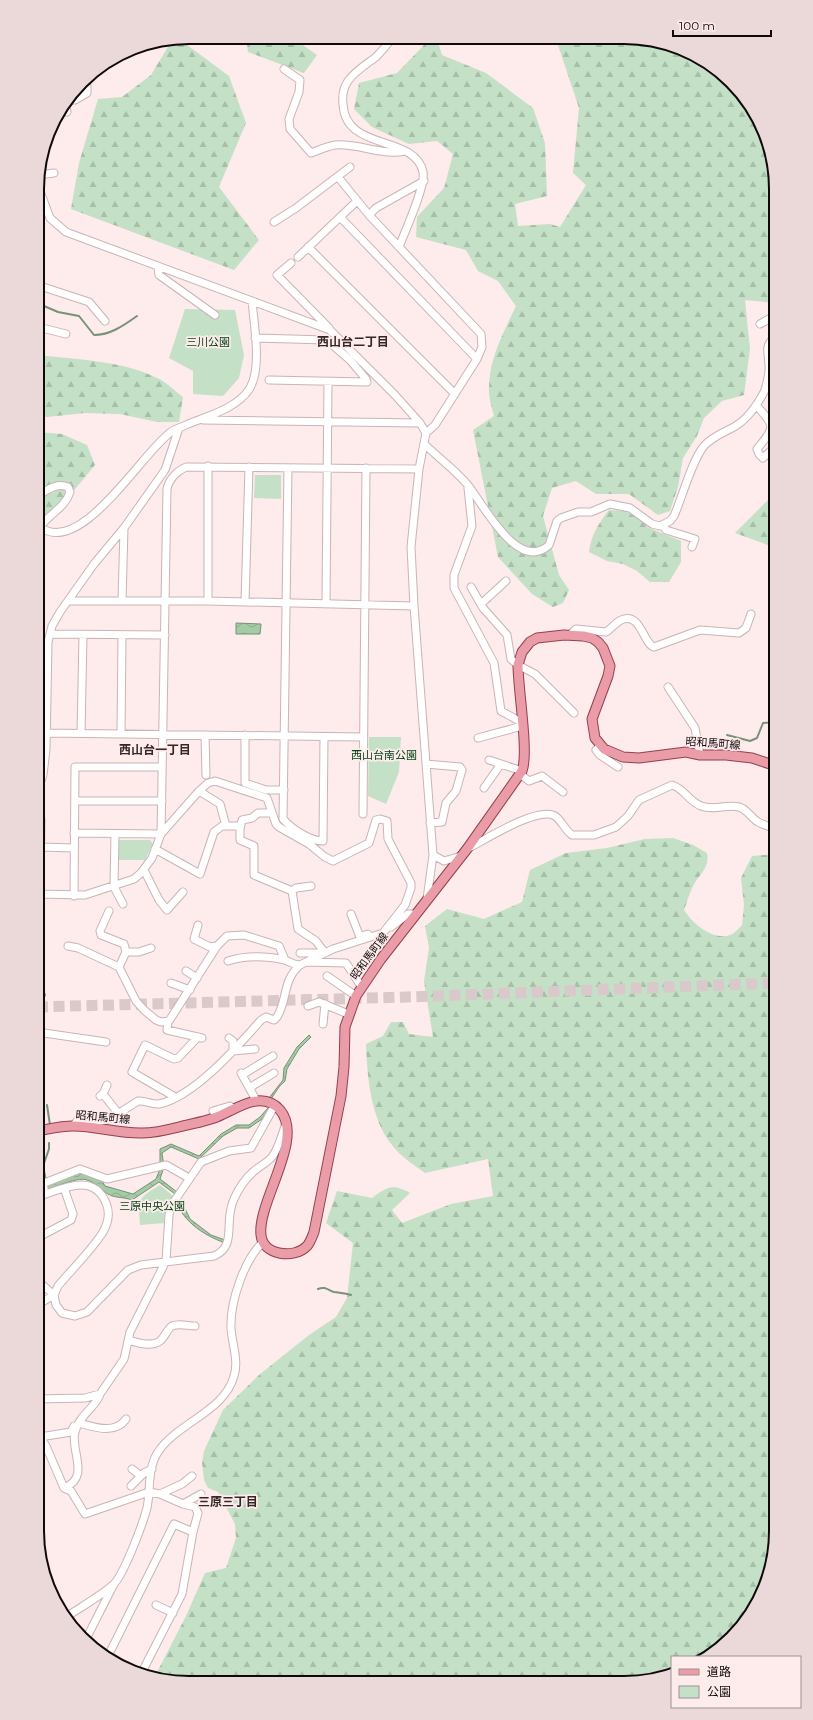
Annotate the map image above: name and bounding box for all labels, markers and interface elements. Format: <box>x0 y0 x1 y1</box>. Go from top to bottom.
scale bar <box>673 12 771 38</box>
text: 100 m <box>679 18 715 33</box>
district label: 西山台二丁目 <box>317 334 389 349</box>
park label: 三川公園 <box>186 335 230 349</box>
street label: 昭和馬町線 <box>685 734 741 752</box>
district label: 西山台一丁目 <box>119 742 191 757</box>
park label: 西山台南公園 <box>351 748 417 762</box>
street label: 昭和馬町線 <box>347 930 391 982</box>
street label: 昭和馬町線 <box>75 1108 131 1126</box>
park label: 三原中央公園 <box>119 1199 185 1213</box>
district label: 三原三丁目 <box>198 1494 258 1509</box>
legend <box>671 1656 801 1708</box>
text: 道路 <box>707 1664 731 1679</box>
text: 公園 <box>707 1684 731 1699</box>

